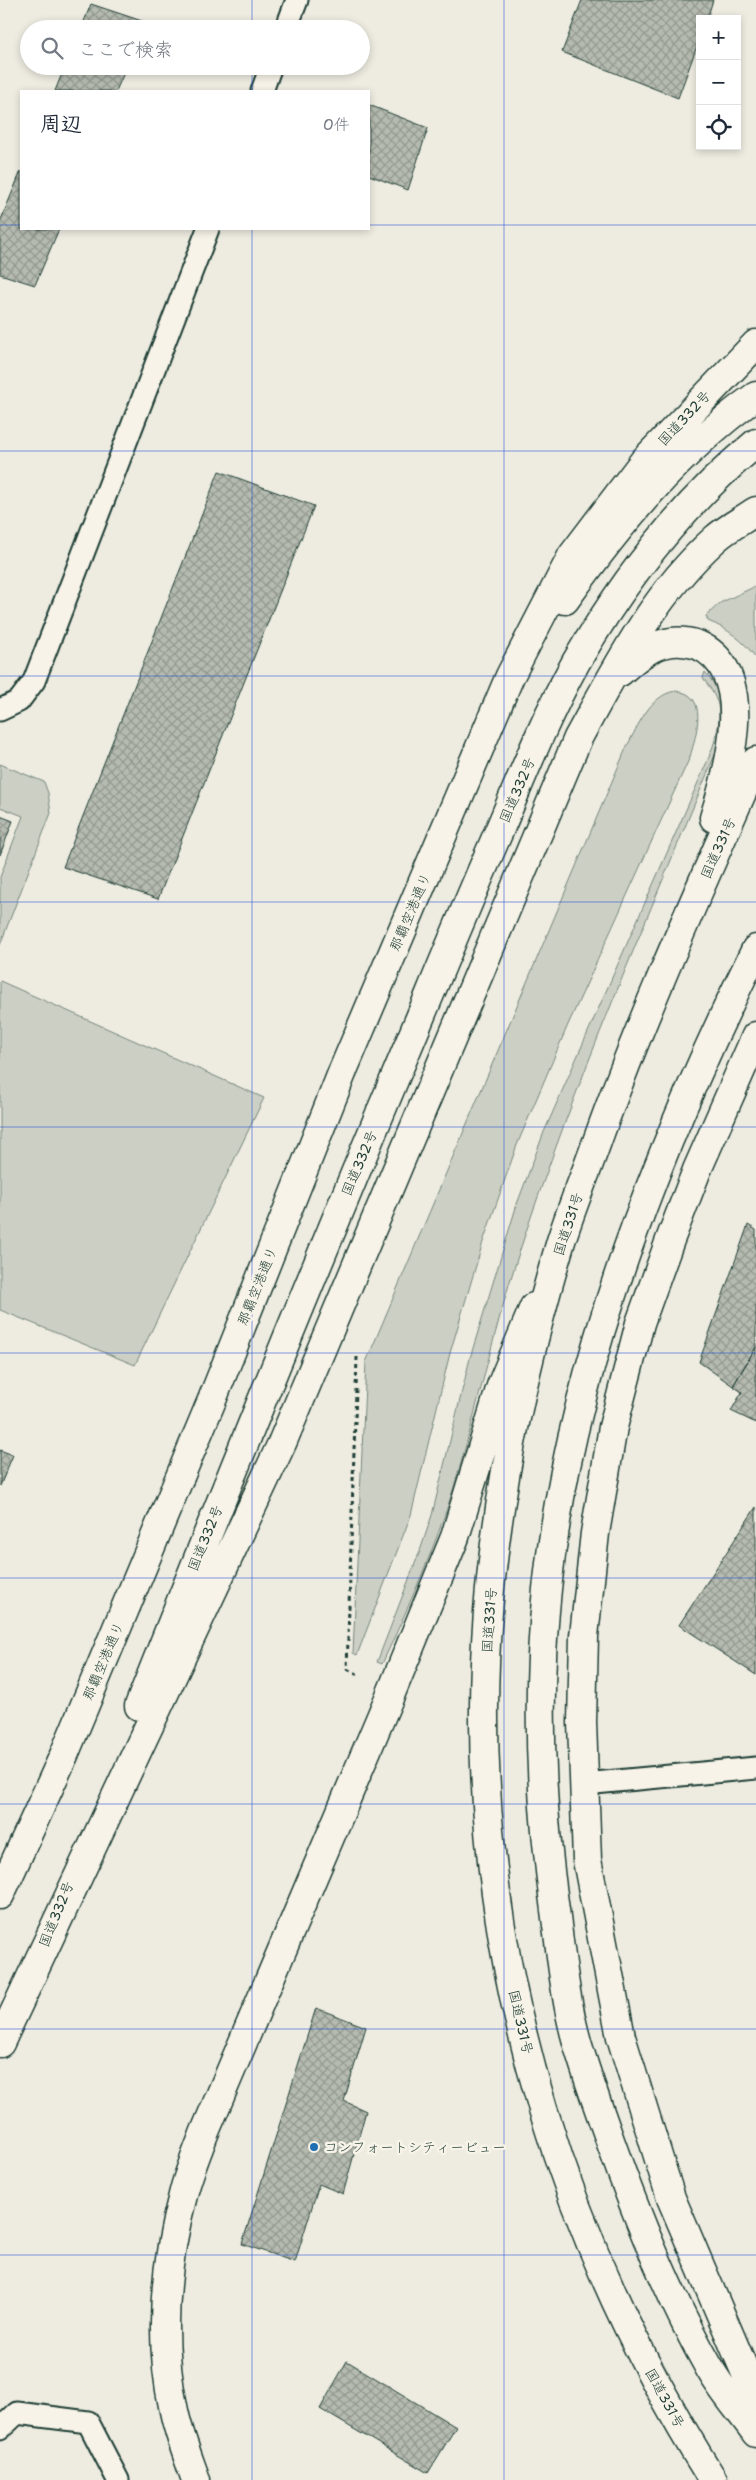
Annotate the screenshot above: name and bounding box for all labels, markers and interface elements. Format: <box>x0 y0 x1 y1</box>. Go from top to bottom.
map controls <box>696 15 741 150</box>
button: + <box>696 15 741 60</box>
search box <box>20 20 370 75</box>
icon: search <box>38 34 66 62</box>
text: ここで検索 <box>78 37 173 62</box>
button: − <box>696 60 741 105</box>
button: locate <box>696 105 741 150</box>
text: 周辺 <box>40 110 82 138</box>
text: 0件 <box>323 114 350 135</box>
street label: 国道332号 <box>654 386 714 450</box>
street label: 国道332号 <box>495 754 539 826</box>
street label: 国道331号 <box>696 814 740 882</box>
street label: 那覇空港通り <box>385 870 435 954</box>
street label: 国道332号 <box>337 1127 381 1199</box>
street label: 国道331号 <box>549 1190 587 1258</box>
street label: 那覇空港通り <box>233 1244 281 1328</box>
street label: 国道332号 <box>184 1502 226 1574</box>
street label: 国道331号 <box>478 1587 500 1653</box>
street label: 那覇空港通り <box>78 1619 128 1703</box>
street label: 国道332号 <box>35 1878 77 1950</box>
street label: 国道331号 <box>505 1988 537 2056</box>
place label: コンフォートシティービュー <box>324 2138 506 2156</box>
marker: コンフォートシティービュー <box>308 2141 320 2153</box>
street label: 国道331号 <box>641 2365 689 2431</box>

